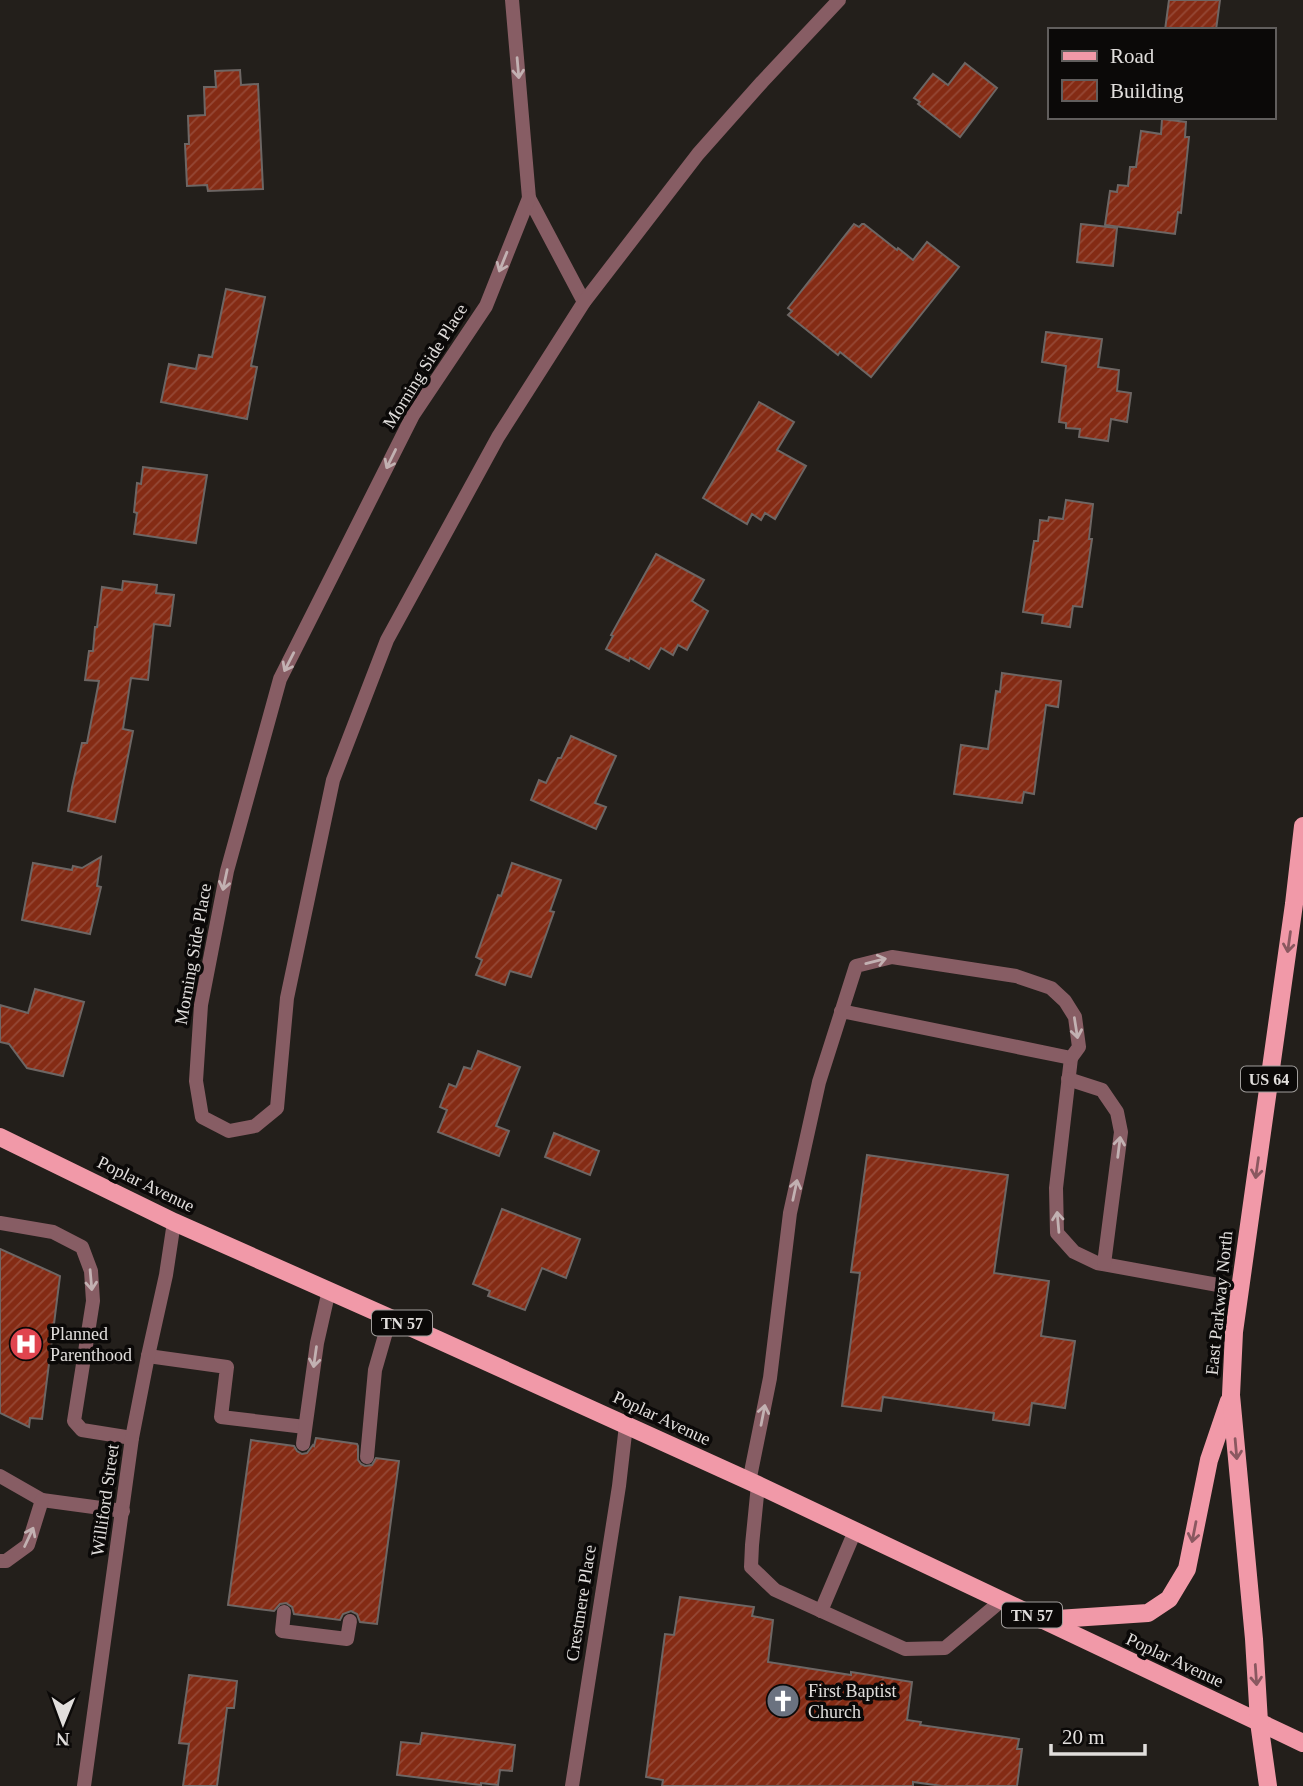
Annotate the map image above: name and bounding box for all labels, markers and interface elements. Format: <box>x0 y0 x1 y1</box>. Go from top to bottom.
legend <box>1048 28 1275 119</box>
text: Road <box>1110 44 1155 68</box>
one-way arrow <box>512 56 525 79</box>
text: Building <box>1110 79 1184 103</box>
one-way arrow <box>496 250 509 272</box>
street label: Morning Side Place <box>379 300 471 432</box>
one-way arrow <box>384 448 398 469</box>
one-way arrow <box>282 651 296 672</box>
one-way arrow <box>218 868 232 891</box>
street label: Morning Side Place <box>171 882 215 1026</box>
one-way arrow <box>1282 930 1295 953</box>
one-way arrow <box>864 954 887 967</box>
one-way arrow <box>1070 1016 1083 1039</box>
road number: US 64 <box>1241 1066 1297 1092</box>
one-way arrow <box>1113 1137 1126 1159</box>
street label: Poplar Avenue <box>94 1152 198 1216</box>
one-way arrow <box>1250 1156 1263 1178</box>
one-way arrow <box>789 1179 803 1202</box>
one-way arrow <box>1051 1211 1064 1234</box>
street label: East Parkway North <box>1201 1230 1237 1376</box>
one-way arrow <box>85 1269 98 1291</box>
road number: TN 57 <box>372 1310 432 1336</box>
place label: Planned Parenthood <box>50 1324 132 1365</box>
hospital icon: Planned Parenthood <box>7 1325 45 1363</box>
one-way arrow <box>308 1345 321 1368</box>
street label: Poplar Avenue <box>610 1387 714 1449</box>
one-way arrow <box>756 1404 770 1427</box>
one-way arrow <box>1230 1437 1243 1460</box>
street label: Williford Street <box>87 1443 123 1557</box>
one-way arrow <box>1187 1520 1200 1543</box>
one-way arrow <box>23 1527 36 1548</box>
street label: Crestmere Place <box>562 1543 600 1663</box>
road number: TN 57 <box>1002 1602 1062 1628</box>
street label: Poplar Avenue <box>1123 1629 1227 1691</box>
one-way arrow <box>1250 1664 1263 1686</box>
place label: First Baptist Church <box>808 1681 897 1722</box>
church icon: First Baptist Church <box>764 1682 802 1720</box>
north arrow <box>28 1688 98 1758</box>
scale bar <box>1051 1712 1146 1756</box>
text: 20 m <box>1062 1725 1105 1749</box>
text: N <box>55 1729 70 1750</box>

